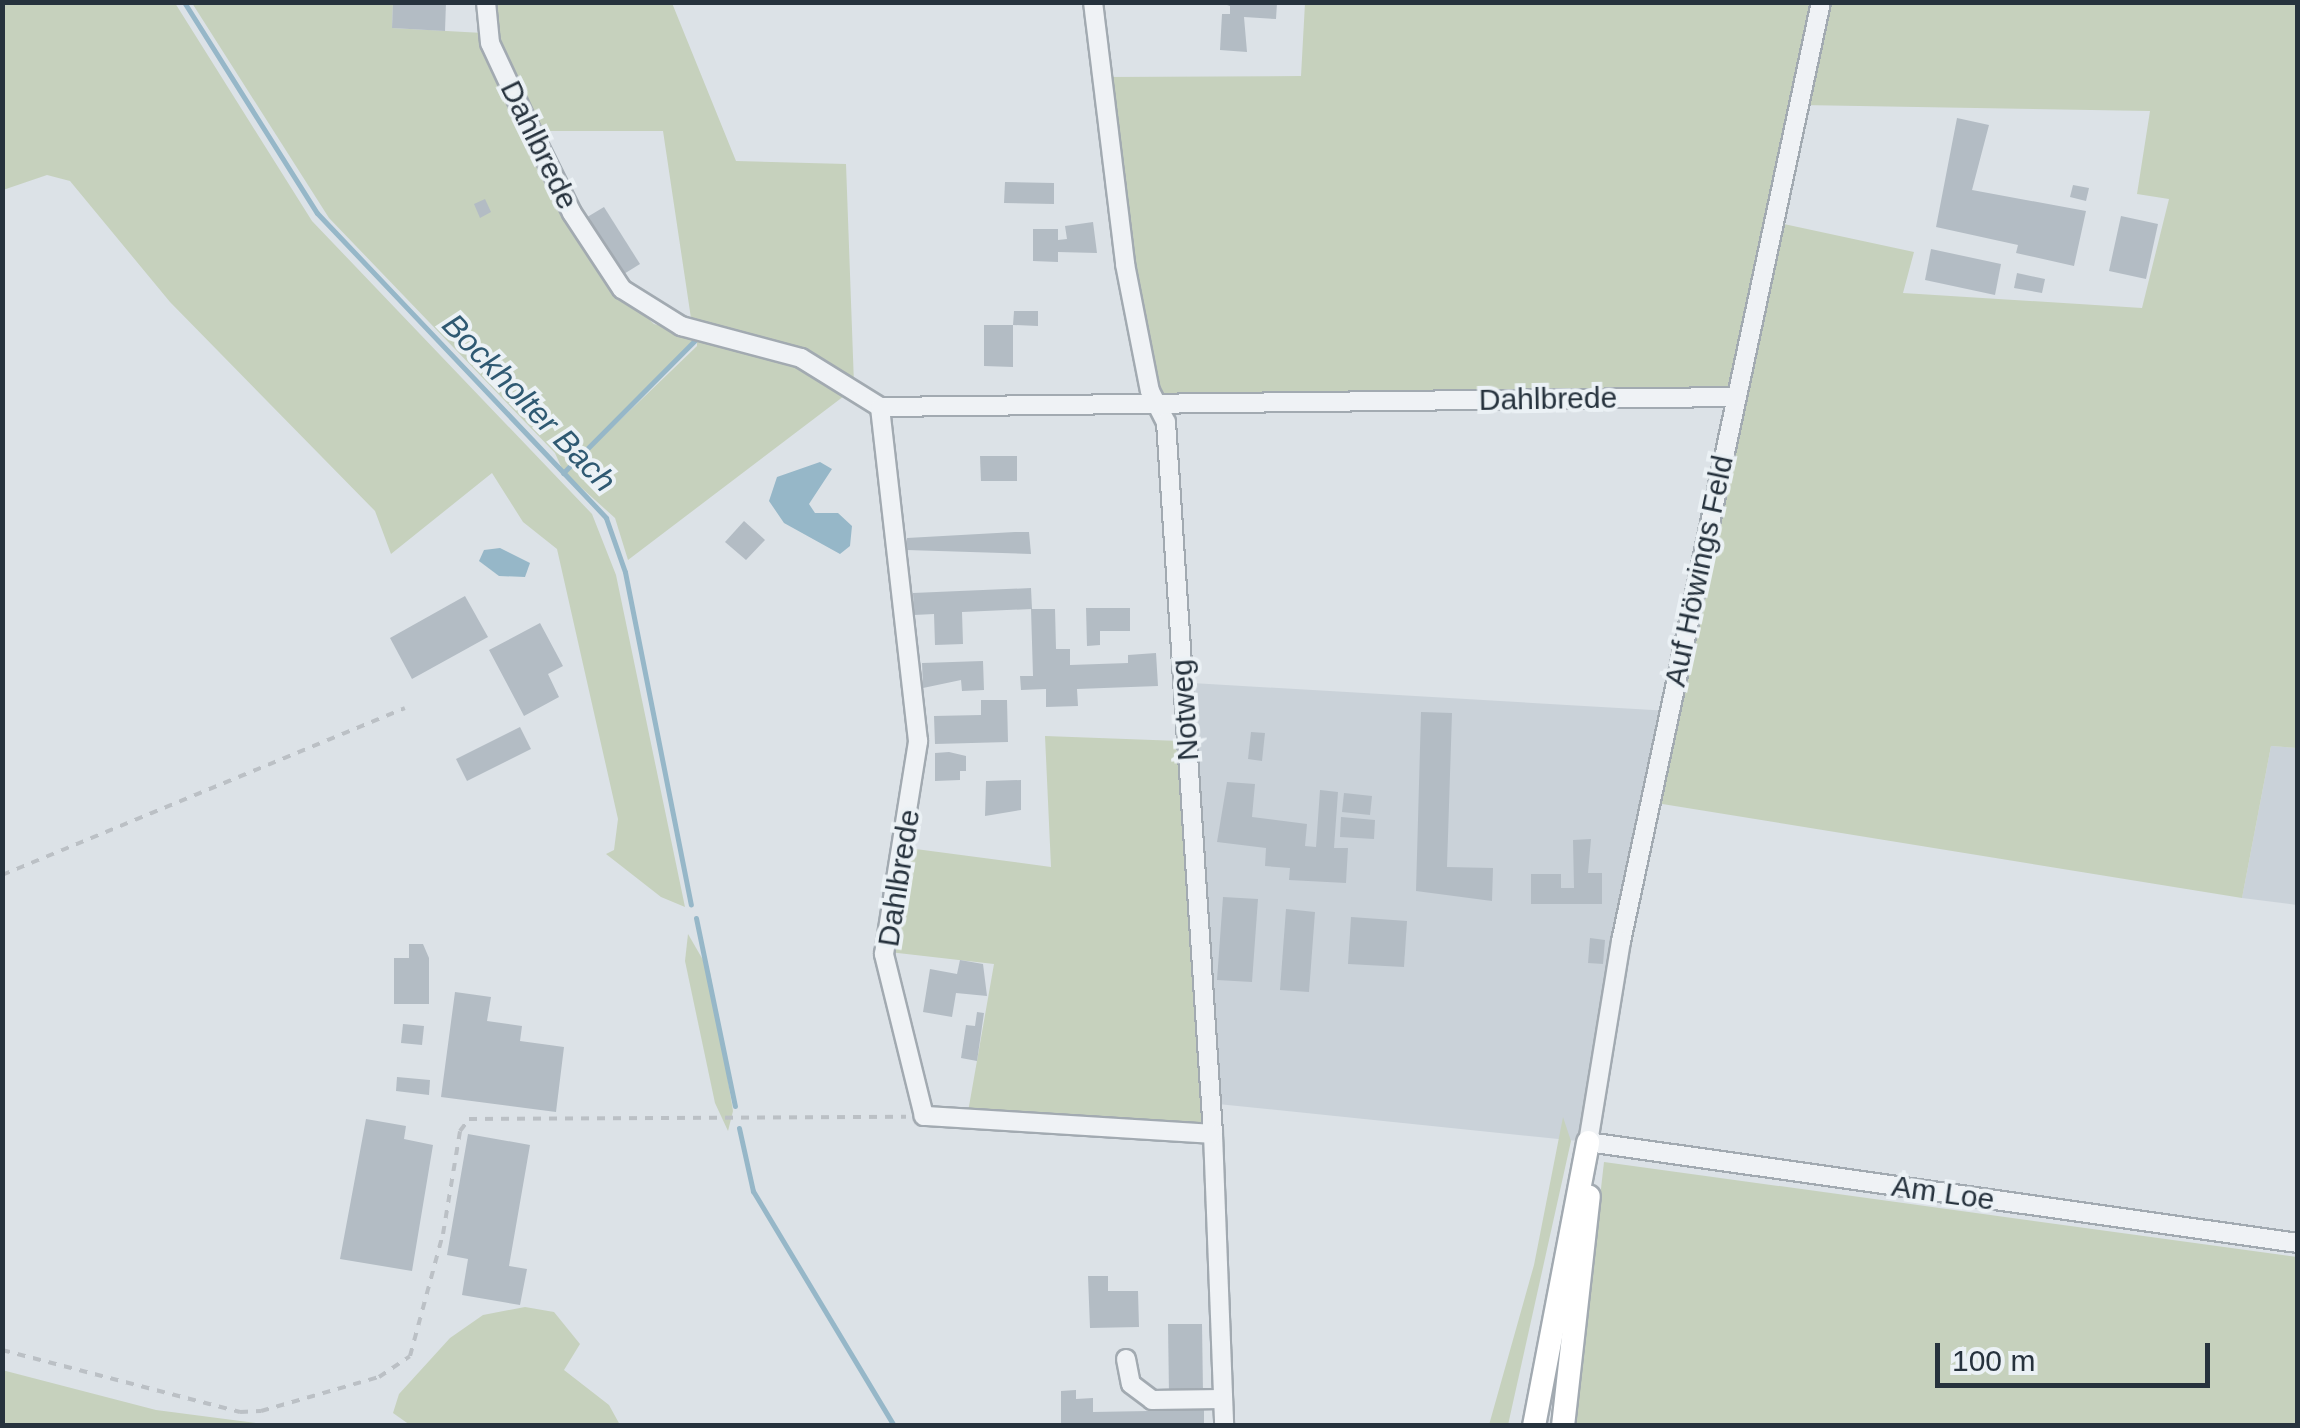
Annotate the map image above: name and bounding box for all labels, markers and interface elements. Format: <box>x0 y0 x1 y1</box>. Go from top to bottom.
street label: Dahlbrede <box>492 75 586 215</box>
water label: Bockholter Bach <box>434 306 624 500</box>
street label: Dahlbrede <box>1478 380 1618 418</box>
street label: Auf Höwings Feld <box>1657 452 1741 690</box>
street label: Notweg <box>1163 658 1207 762</box>
street label: Dahlbrede <box>870 807 928 949</box>
street label: Am Loe <box>1889 1168 1997 1218</box>
scale bar <box>1940 1323 2215 1385</box>
text: 100 m <box>1952 1344 2035 1377</box>

